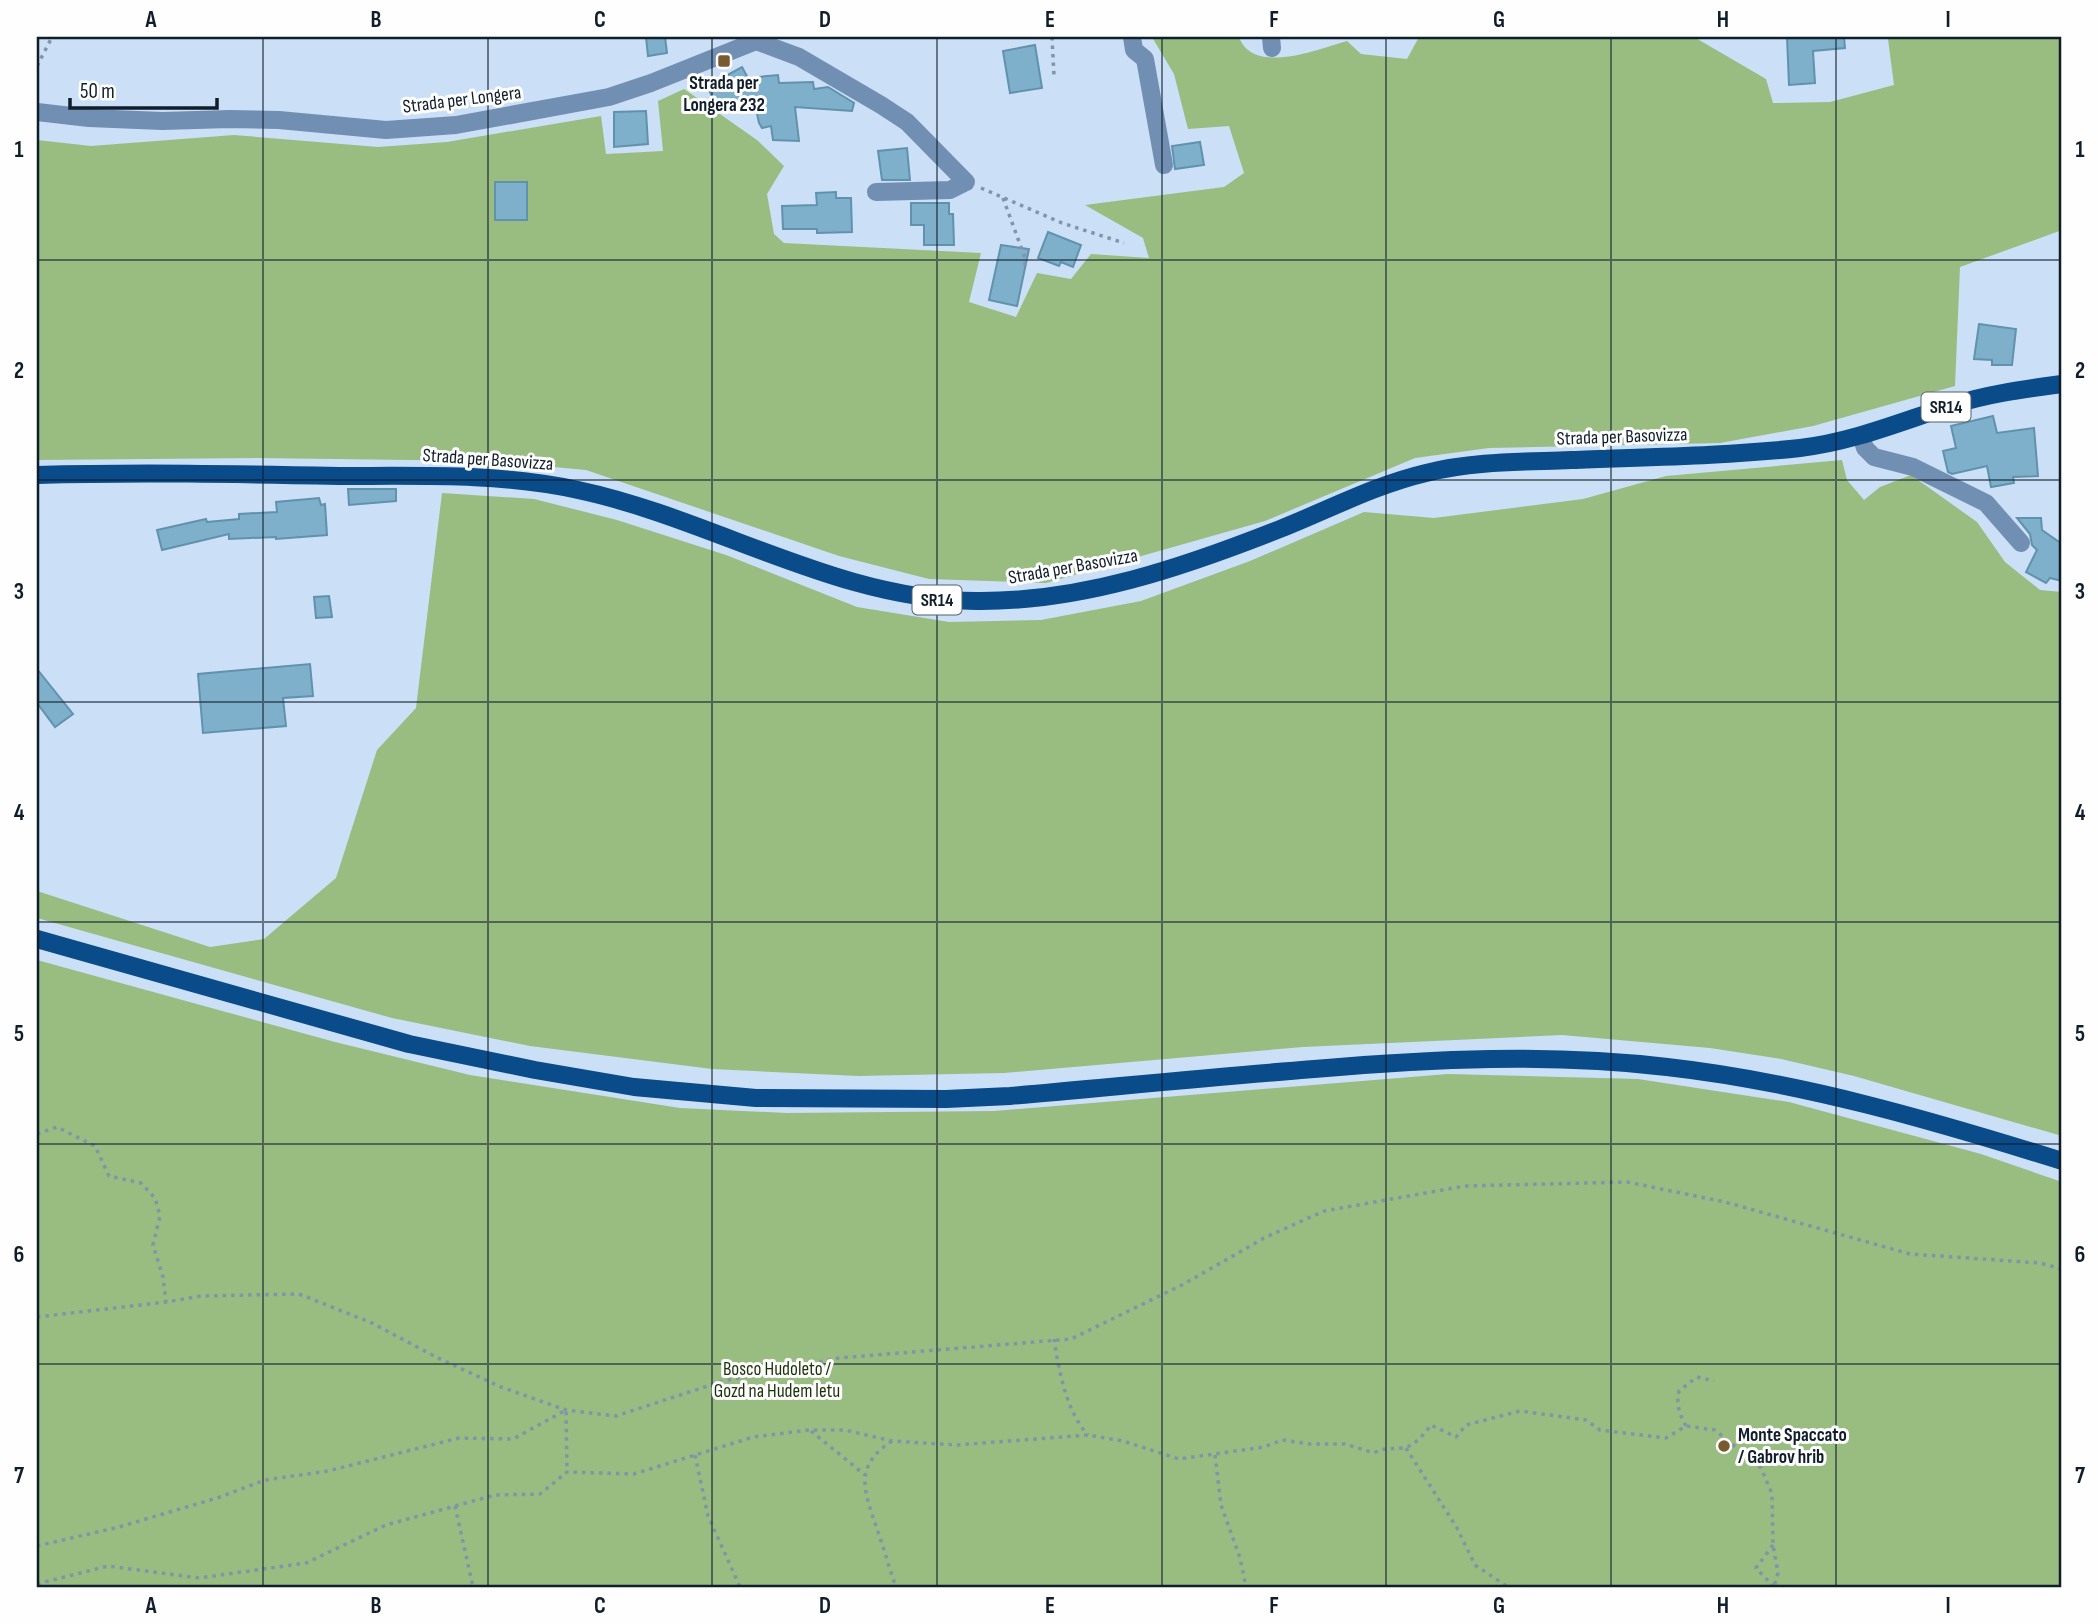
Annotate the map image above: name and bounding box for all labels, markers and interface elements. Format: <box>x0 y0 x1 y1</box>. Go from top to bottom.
text: A <box>145 6 158 34</box>
text: B <box>371 6 382 34</box>
text: C <box>594 6 606 34</box>
text: D <box>819 6 831 34</box>
text: E <box>1045 6 1055 34</box>
text: F <box>1269 6 1279 34</box>
text: G <box>1493 6 1505 34</box>
text: H <box>1717 6 1729 34</box>
text: I <box>1945 6 1951 34</box>
marker: Strada per Longera 232 <box>716 53 732 69</box>
scale bar <box>70 66 217 110</box>
place label: Strada per Longera 232 <box>683 72 765 117</box>
text: 50 m <box>80 79 115 104</box>
street label: Strada per Longera <box>402 81 522 119</box>
text: 1 <box>14 136 24 164</box>
text: 1 <box>2075 136 2085 164</box>
text: 2 <box>14 357 24 385</box>
text: 2 <box>2075 357 2085 385</box>
road number: SR14 <box>1922 393 1970 422</box>
street label: Strada per Basovizza <box>1556 423 1688 451</box>
street label: Strada per Basovizza <box>422 444 554 476</box>
street label: Strada per Basovizza <box>1007 544 1139 590</box>
text: 3 <box>14 578 24 606</box>
text: 3 <box>2075 578 2085 606</box>
road number: SR14 <box>912 586 962 614</box>
text: 4 <box>14 799 25 827</box>
text: 4 <box>2075 799 2086 827</box>
text: 5 <box>14 1020 24 1048</box>
text: 5 <box>2075 1020 2085 1048</box>
text: 6 <box>14 1241 24 1269</box>
text: 6 <box>2075 1241 2085 1269</box>
park label: Bosco Hudoleto / Gozd na Hudem letu <box>714 1358 840 1403</box>
place label: Monte Spaccato / Gabrov hrib <box>1738 1424 1847 1469</box>
marker: Monte Spaccato / Gabrov hrib <box>1716 1438 1732 1454</box>
text: 7 <box>14 1462 24 1490</box>
text: 7 <box>2075 1462 2085 1490</box>
text: A <box>145 1592 158 1620</box>
text: B <box>371 1592 382 1620</box>
text: C <box>594 1592 606 1620</box>
text: D <box>819 1592 831 1620</box>
text: E <box>1045 1592 1055 1620</box>
text: F <box>1269 1592 1279 1620</box>
text: G <box>1493 1592 1505 1620</box>
text: H <box>1717 1592 1729 1620</box>
text: I <box>1945 1592 1951 1620</box>

